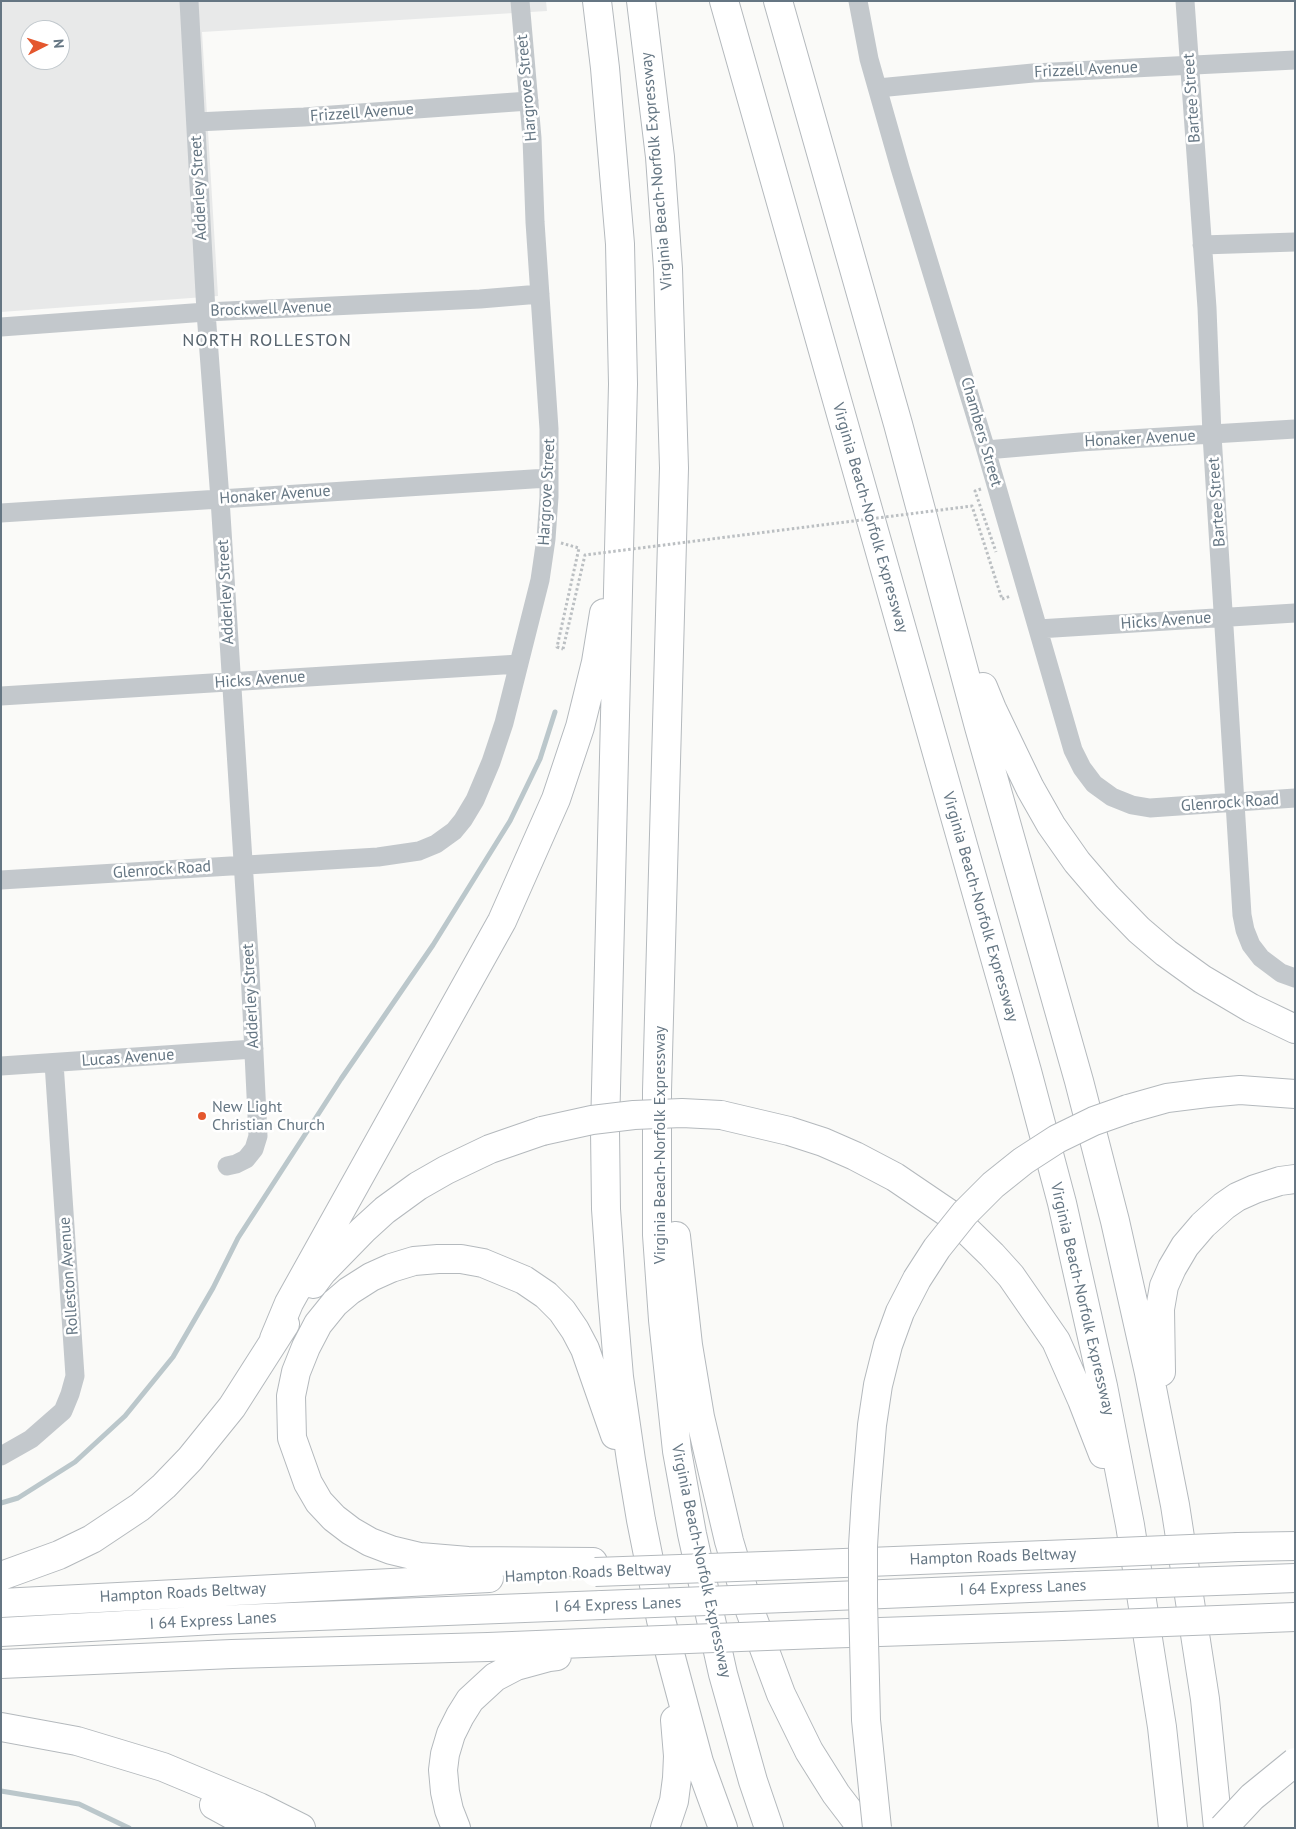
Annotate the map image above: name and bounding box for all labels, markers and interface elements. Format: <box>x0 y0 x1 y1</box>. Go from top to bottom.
north arrow <box>20 20 70 70</box>
street label: Hargrove Street <box>513 34 541 142</box>
text: N <box>50 38 68 49</box>
street label: Virginia Beach-Norfolk Expressway <box>637 51 677 291</box>
street label: Bartee Street <box>1179 53 1205 143</box>
street label: Frizzell Avenue <box>1034 58 1138 82</box>
street label: Frizzell Avenue <box>310 100 414 126</box>
street label: Adderley Street <box>187 135 211 241</box>
street label: Brockwell Avenue <box>210 297 332 321</box>
district label: NORTH ROLLESTON <box>180 330 354 352</box>
street label: Chambers Street <box>956 375 1006 489</box>
street label: Virginia Beach-Norfolk Expressway <box>828 401 912 635</box>
street label: Honaker Avenue <box>1084 427 1196 451</box>
street label: Hargrove Street <box>535 438 559 546</box>
street label: Bartee Street <box>1204 457 1230 547</box>
street label: Honaker Avenue <box>219 482 331 508</box>
street label: Adderley Street <box>214 539 238 645</box>
street label: Hicks Avenue <box>1120 608 1212 634</box>
street label: Hicks Avenue <box>214 667 306 693</box>
street label: Virginia Beach-Norfolk Expressway <box>938 790 1022 1024</box>
street label: Glenrock Road <box>1180 790 1280 816</box>
street label: Glenrock Road <box>112 857 212 883</box>
street label: Adderley Street <box>239 943 263 1049</box>
street label: Virginia Beach-Norfolk Expressway <box>650 1026 670 1264</box>
street label: Lucas Avenue <box>81 1045 175 1071</box>
place label: New Light Christian Church <box>212 1097 325 1135</box>
marker: New Light Christian Church <box>196 1110 208 1122</box>
street label: Virginia Beach-Norfolk Expressway <box>1046 1181 1118 1417</box>
street label: Rolleston Avenue <box>55 1216 83 1336</box>
street label: Virginia Beach-Norfolk Expressway <box>667 1442 735 1680</box>
street label: Hampton Roads Beltway <box>909 1544 1077 1570</box>
street label: Hampton Roads Beltway <box>504 1559 672 1587</box>
street label: I 64 Express Lanes <box>959 1576 1087 1600</box>
street label: Hampton Roads Beltway <box>99 1579 267 1607</box>
street label: I 64 Express Lanes <box>554 1593 682 1617</box>
street label: I 64 Express Lanes <box>149 1608 277 1634</box>

